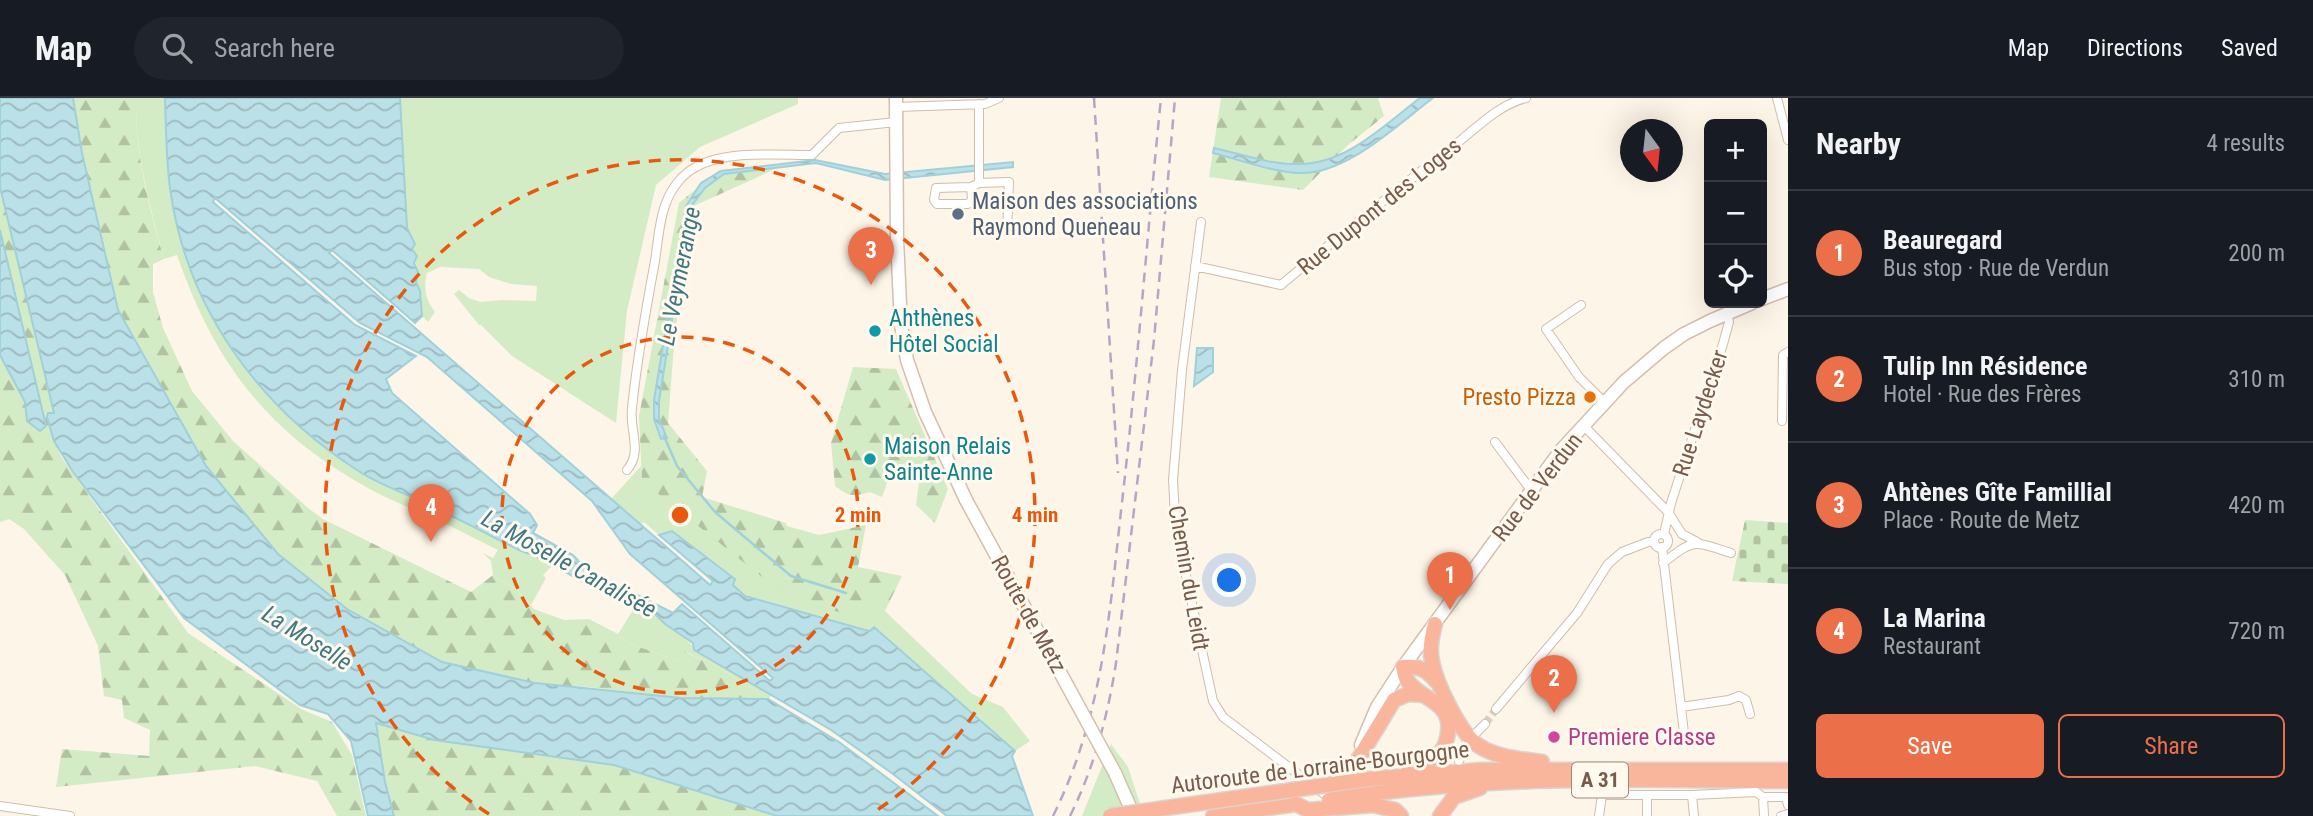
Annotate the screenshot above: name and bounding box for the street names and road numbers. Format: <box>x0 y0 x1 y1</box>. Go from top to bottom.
street label: Rue Dupont des Loges <box>1292 132 1467 281</box>
street label: Rue Laydecker <box>1667 347 1734 480</box>
street label: Rue de Verdun <box>1487 428 1588 547</box>
street label: Chemin du Leidt <box>1162 503 1215 653</box>
street label: Route de Metz <box>985 551 1072 678</box>
street label: Autoroute de Lorraine-Bourgogne <box>1169 736 1471 799</box>
road number: A 31 <box>1572 762 1628 798</box>

